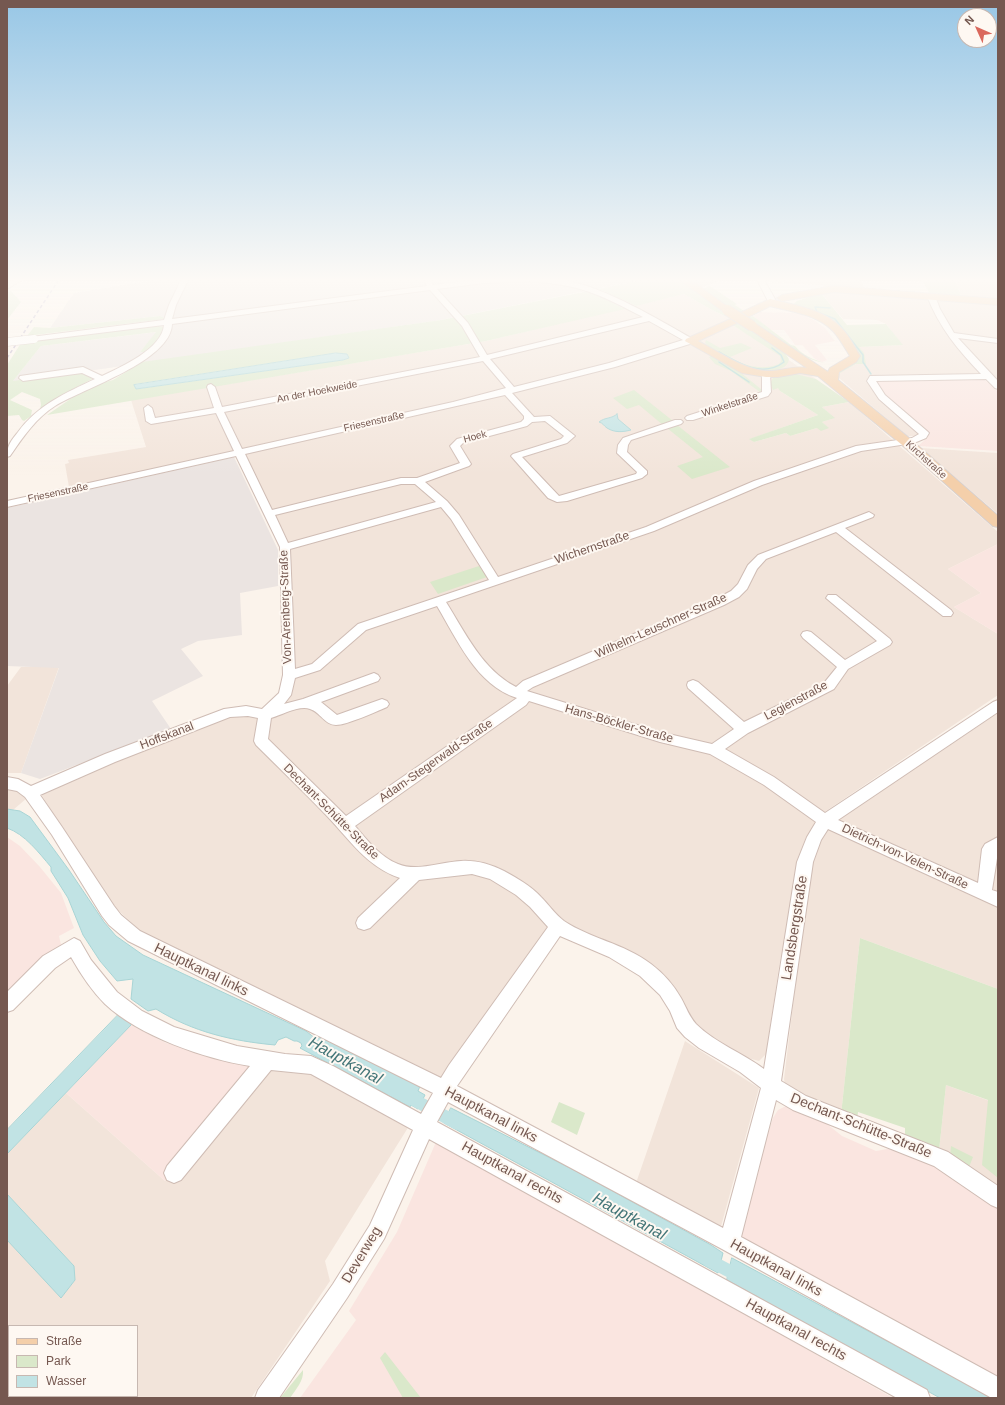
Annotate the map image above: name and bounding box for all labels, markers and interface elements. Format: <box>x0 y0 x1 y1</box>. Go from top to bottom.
north arrow <box>957 8 997 48</box>
text: N <box>962 13 976 27</box>
street label: An der Hoekweide <box>276 378 358 406</box>
street label: Winkelstraße <box>700 390 760 420</box>
street label: Friesenstraße <box>343 409 405 435</box>
street label: Hoek <box>462 428 488 446</box>
street label: Kirchstraße <box>903 438 949 482</box>
street label: Friesenstraße <box>27 481 89 505</box>
street label: Wichernstraße <box>553 528 631 568</box>
street label: Von-Arenberg-Straße <box>277 550 295 664</box>
street label: Wilhelm-Leuschner-Straße <box>593 590 729 662</box>
street label: Legienstraße <box>762 678 830 724</box>
street label: Hans-Böckler-Straße <box>563 702 675 746</box>
street label: Adam-Stegerwald-Straße <box>376 716 496 806</box>
street label: Hoffskanal <box>138 719 196 753</box>
street label: Dechant-Schütte-Straße <box>280 761 382 863</box>
street label: Dietrich-von-Velen-Straße <box>839 821 971 893</box>
street label: Landsbergstraße <box>778 874 812 982</box>
street label: Hauptkanal links <box>151 940 251 1000</box>
water label: Hauptkanal <box>305 1033 385 1089</box>
street label: Hauptkanal links <box>442 1083 540 1147</box>
street label: Dechant-Schütte-Straße <box>788 1090 934 1162</box>
street label: Hauptkanal rechts <box>459 1138 565 1208</box>
water label: Hauptkanal <box>589 1189 669 1245</box>
street label: Deverweg <box>339 1224 385 1286</box>
street label: Hauptkanal links <box>727 1236 825 1300</box>
street label: Hauptkanal rechts <box>743 1295 849 1365</box>
legend <box>8 1325 138 1397</box>
text: Straße <box>46 1334 82 1348</box>
text: Park <box>46 1354 71 1368</box>
text: Wasser <box>46 1374 86 1388</box>

